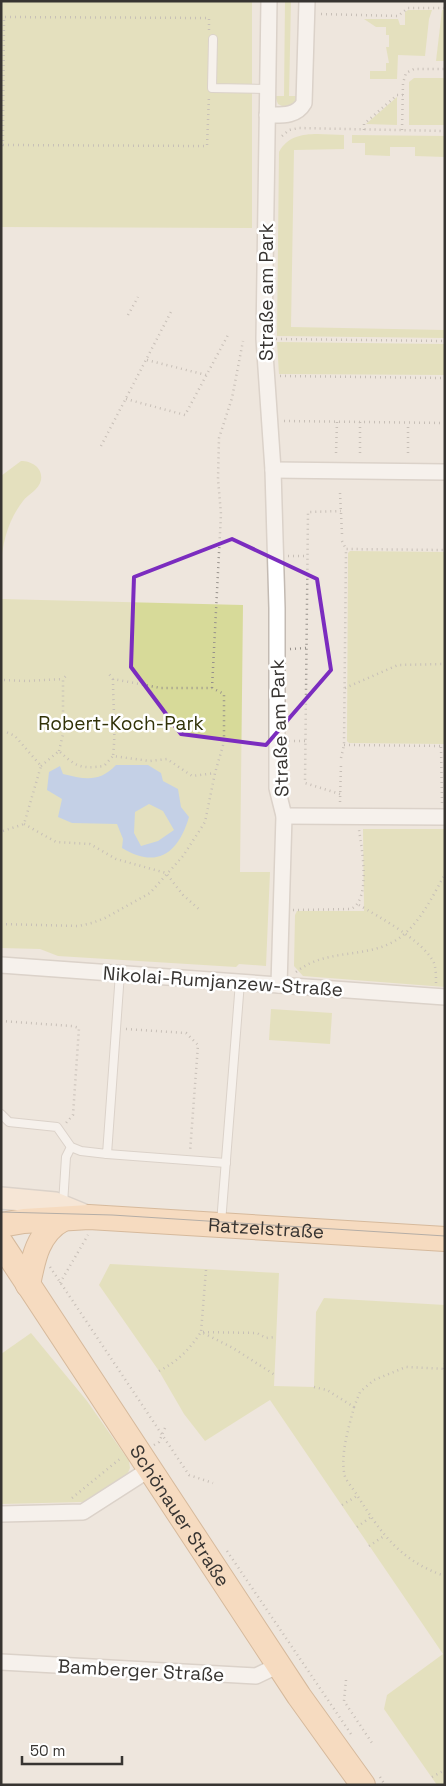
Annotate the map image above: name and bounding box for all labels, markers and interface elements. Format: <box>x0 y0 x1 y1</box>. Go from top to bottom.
street label: Straße am Park <box>254 223 279 361</box>
street label: Straße am Park <box>265 659 294 797</box>
park label: Robert-Koch-Park <box>38 711 204 736</box>
street label: Nikolai-Rumjanzew-Straße <box>102 961 344 1002</box>
street label: Ratzelstraße <box>207 1212 325 1245</box>
street label: Schönauer Straße <box>124 1440 236 1591</box>
street label: Bamberger Straße <box>57 1654 225 1687</box>
scale bar <box>22 1734 122 1766</box>
text: 50 m <box>30 1741 65 1760</box>

